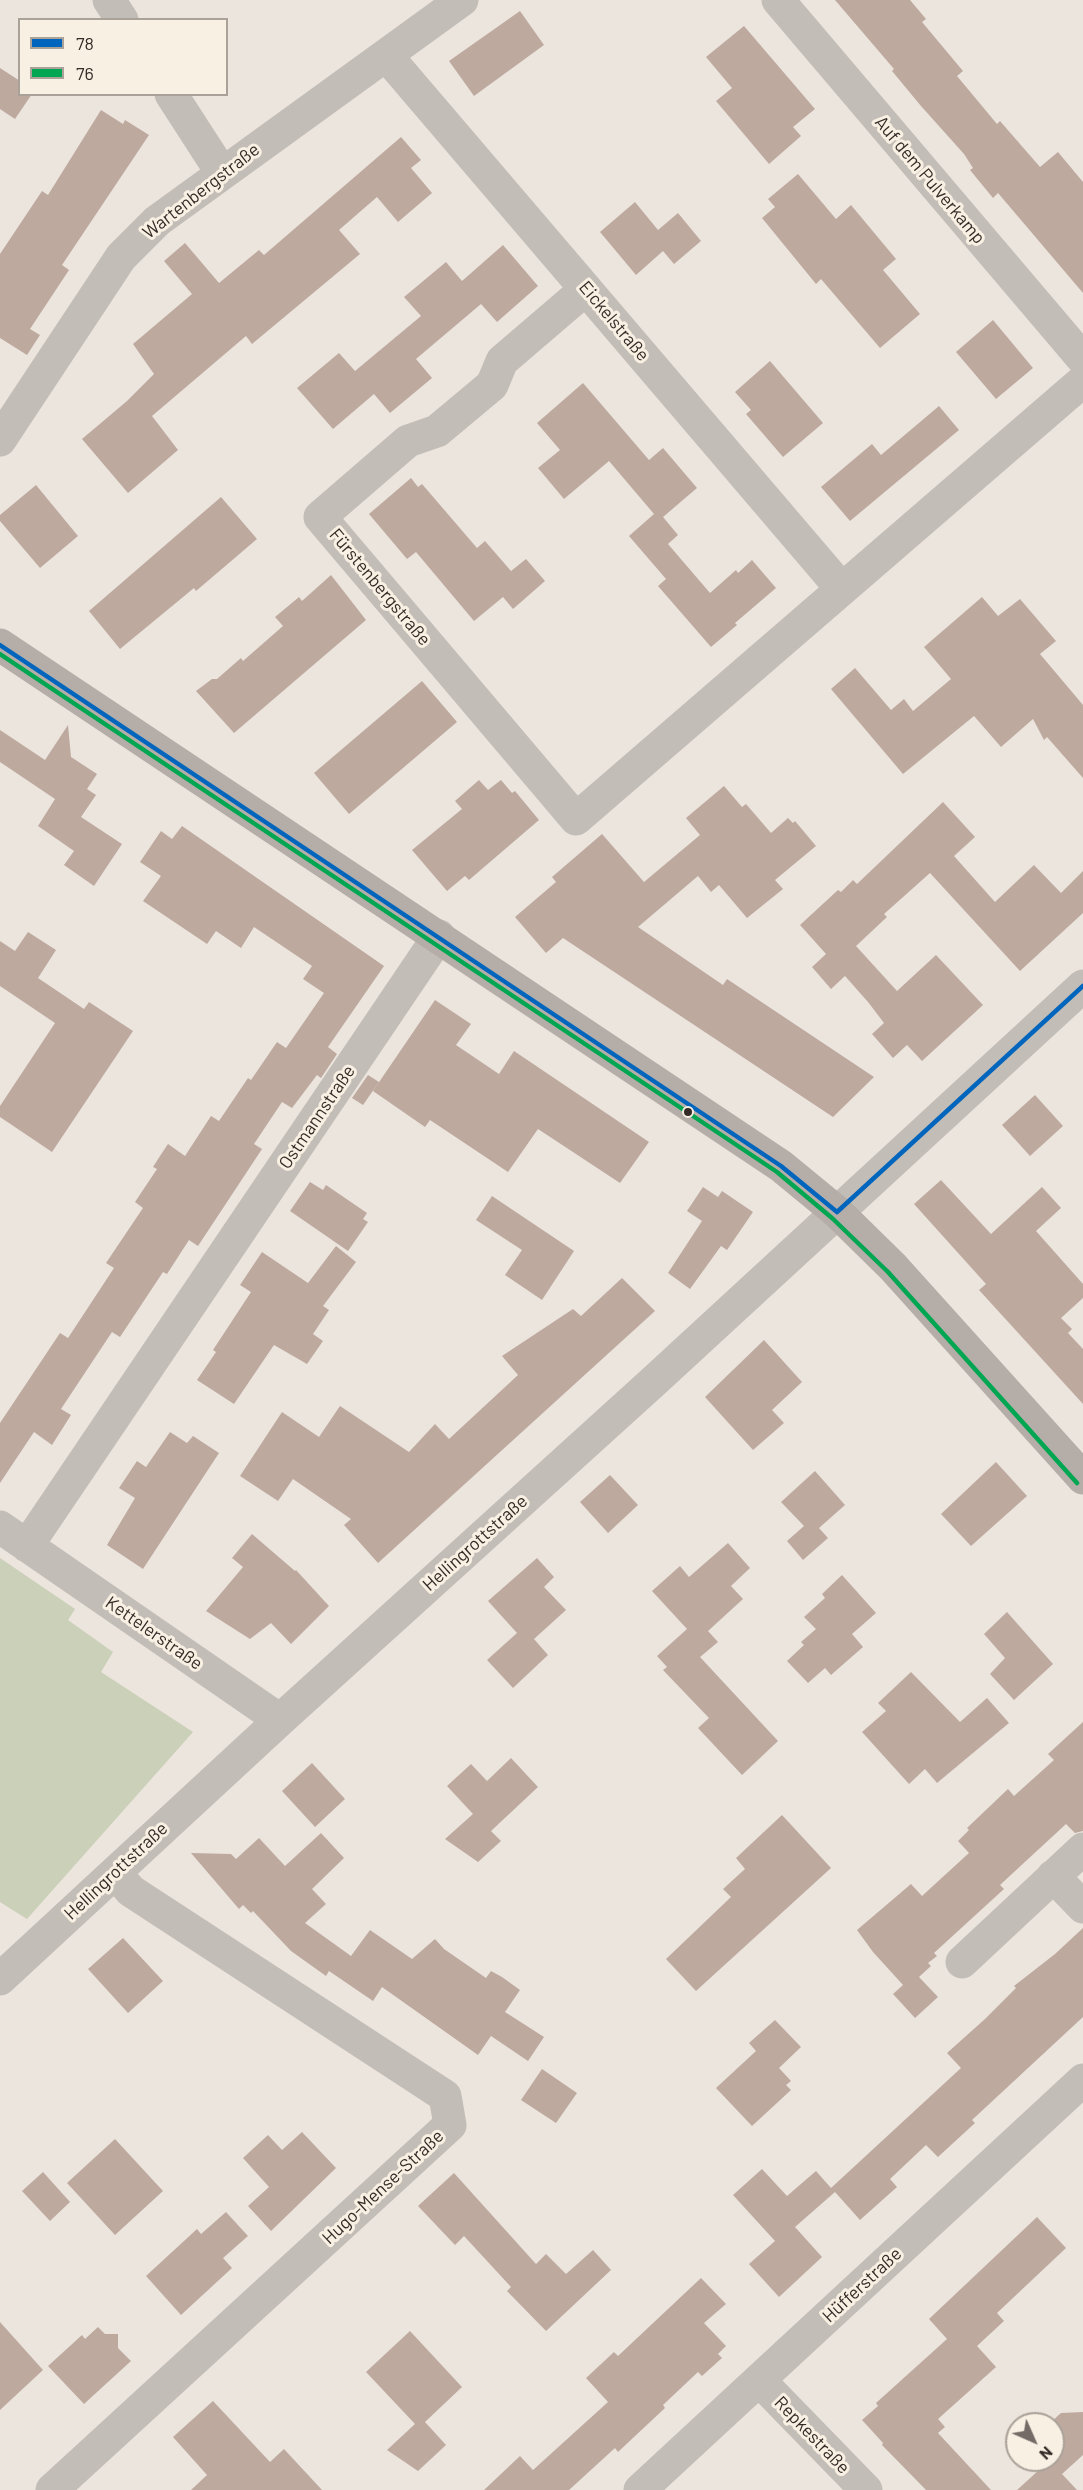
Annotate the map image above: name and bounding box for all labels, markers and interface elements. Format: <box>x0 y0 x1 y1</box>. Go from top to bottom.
legend <box>18 18 228 96</box>
text: 78 <box>76 32 94 54</box>
text: 76 <box>76 62 94 84</box>
street label: Auf dem Pulverkamp <box>870 112 990 248</box>
street label: Wartenbergstraße <box>138 139 264 243</box>
street label: Eickelstraße <box>574 277 654 365</box>
street label: Fürstenbergstraße <box>325 524 435 650</box>
street label: Ostmannstraße <box>274 1061 360 1173</box>
unlabelled marker <box>682 1106 694 1118</box>
street label: Hellingrottstraße <box>418 1490 532 1596</box>
street label: Kettelerstraße <box>101 1592 207 1674</box>
street label: Hellingrottstraße <box>60 1818 172 1924</box>
street label: Hugo-Mense-Straße <box>318 2125 448 2249</box>
street label: Hüfferstraße <box>818 2243 906 2327</box>
street label: Repkestraße <box>770 2392 854 2478</box>
north arrow <box>1005 2412 1065 2472</box>
text: N <box>1036 2443 1057 2464</box>

